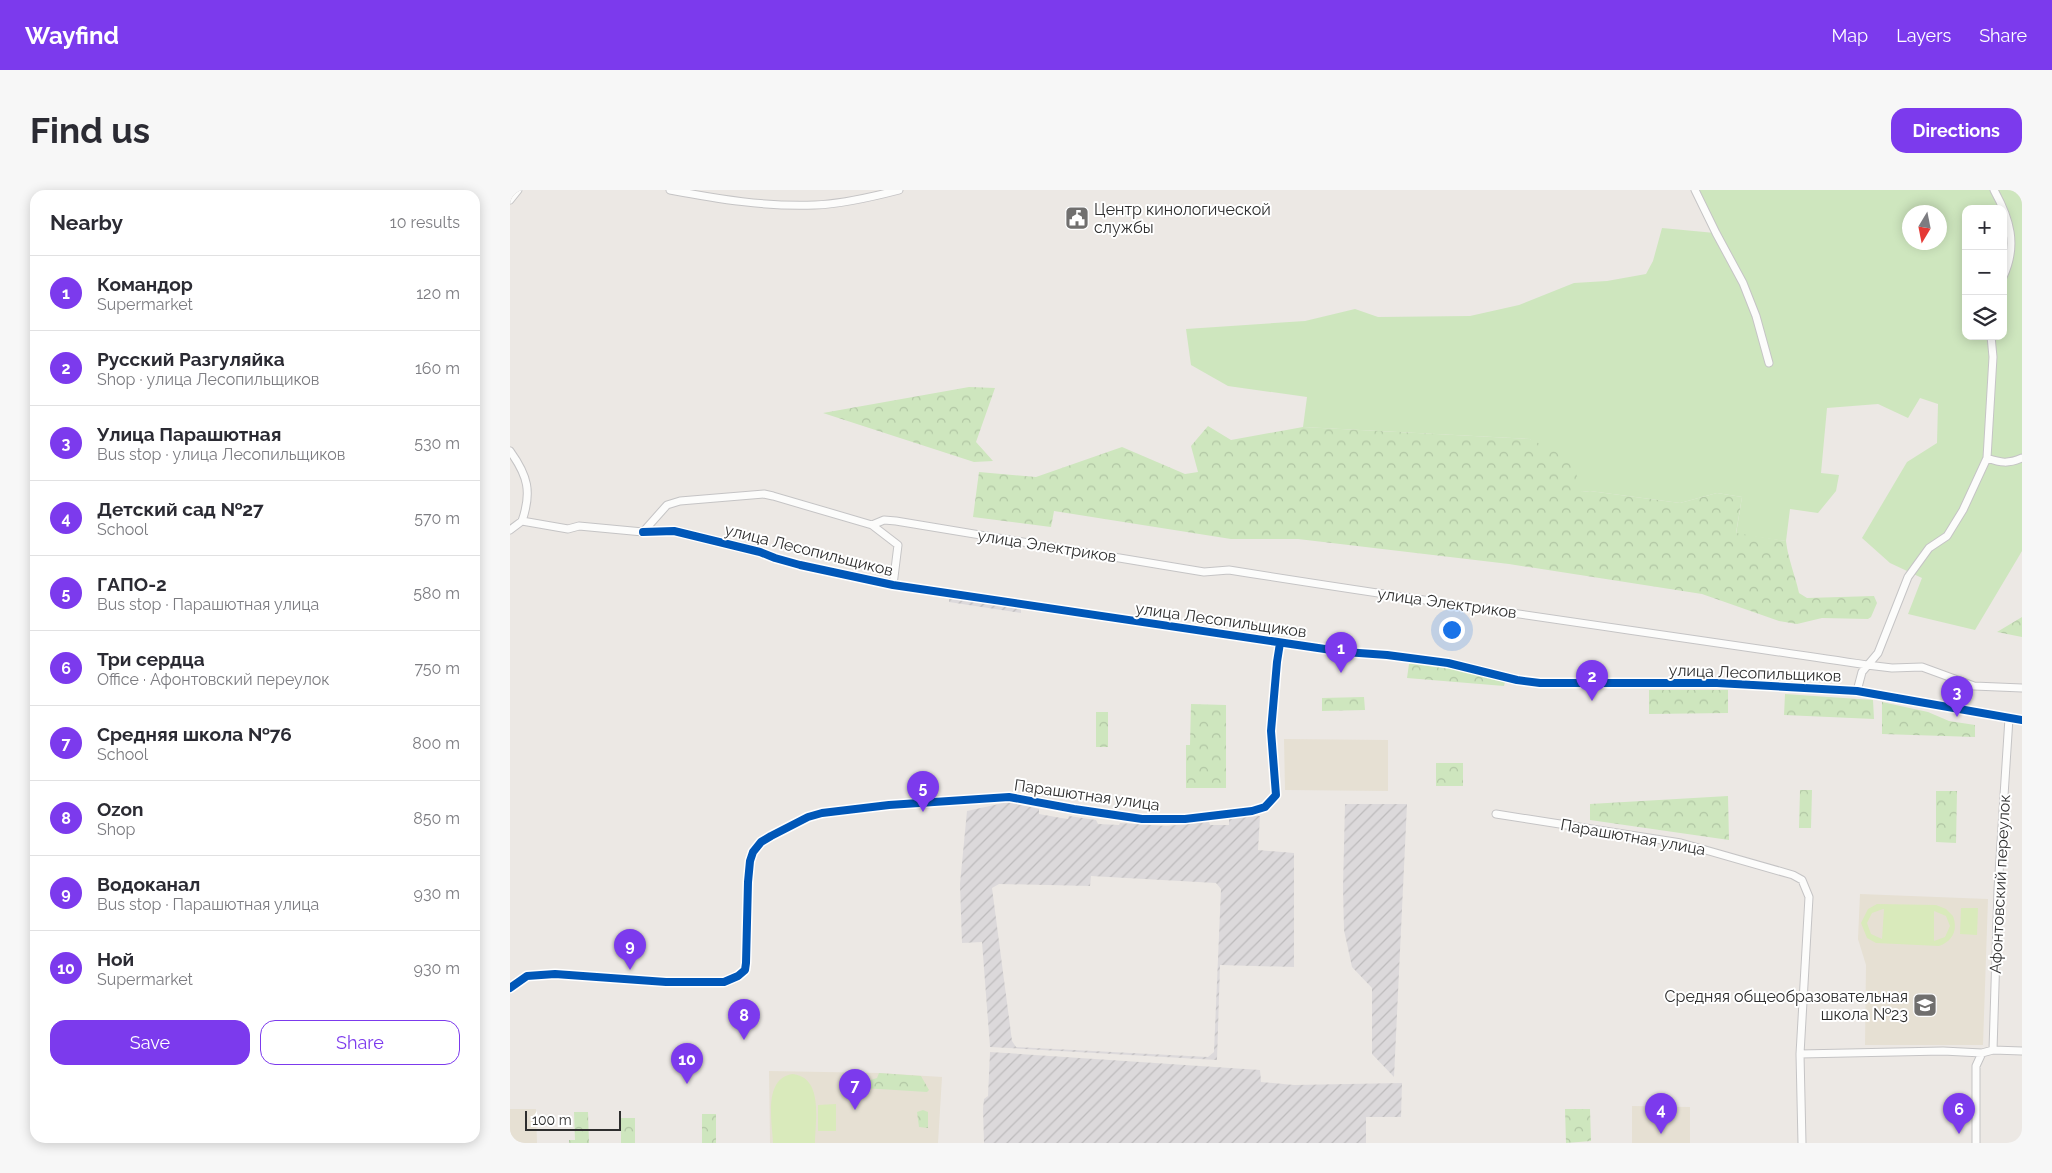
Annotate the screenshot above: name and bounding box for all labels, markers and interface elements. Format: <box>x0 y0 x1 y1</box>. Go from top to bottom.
text: Wayfind <box>25 21 119 50</box>
text: Map <box>1832 25 1868 46</box>
text: Layers <box>1896 25 1951 46</box>
text: Share <box>1979 25 2027 46</box>
button: Directions <box>1891 108 2022 153</box>
text: Find us <box>30 110 150 151</box>
place label: Центр кинологической службы <box>1094 200 1271 237</box>
public building icon: Центр кинологической службы <box>1064 205 1090 231</box>
north arrow <box>1902 205 1947 250</box>
map controls <box>1962 205 2007 340</box>
button: + <box>1962 205 2007 250</box>
text: Nearby <box>50 210 123 235</box>
text: 10 results <box>390 213 460 232</box>
button: − <box>1962 250 2007 295</box>
text: Командор <box>97 273 193 295</box>
text: 1 <box>62 284 70 303</box>
text: 120 m <box>416 284 460 303</box>
text: Supermarket <box>97 295 193 314</box>
button: layers <box>1962 295 2007 340</box>
text: Русский Разгуляйка <box>97 348 285 370</box>
text: 2 <box>61 359 71 378</box>
text: 160 m <box>415 359 460 378</box>
text: Shop · улица Лесопильщиков <box>97 370 319 389</box>
text: Улица Парашютная <box>97 423 281 445</box>
text: 3 <box>62 434 70 453</box>
text: 530 m <box>414 434 460 453</box>
text: Bus stop · улица Лесопильщиков <box>97 445 345 464</box>
text: Детский сад №27 <box>97 498 264 520</box>
text: 4 <box>61 509 71 528</box>
text: 570 m <box>414 509 460 528</box>
text: School <box>97 520 148 539</box>
street label: улица Лесопильщиков <box>723 520 895 580</box>
street label: улица Электриков <box>976 526 1118 566</box>
text: ГАПО-2 <box>97 573 167 595</box>
text: 5 <box>62 584 70 603</box>
text: 580 m <box>413 584 460 603</box>
street label: улица Электриков <box>1376 584 1518 622</box>
text: Bus stop · Парашютная улица <box>97 595 319 614</box>
street label: улица Лесопильщиков <box>1134 599 1308 641</box>
your location <box>1439 617 1465 643</box>
pin: 1 <box>1325 632 1357 673</box>
text: Три сердца <box>97 648 205 670</box>
text: 6 <box>61 659 71 678</box>
text: 750 m <box>414 659 460 678</box>
pin: 2 <box>1576 660 1608 701</box>
street label: улица Лесопильщиков <box>1668 660 1842 686</box>
text: Office · Афонтовский переулок <box>97 670 330 689</box>
pin: 3 <box>1941 676 1973 717</box>
text: Средняя школа №76 <box>97 723 292 745</box>
text: 7 <box>62 734 70 753</box>
text: 800 m <box>412 734 460 753</box>
text: School <box>97 745 148 764</box>
pin: 5 <box>907 771 939 812</box>
street label: Парашютная улица <box>1013 775 1161 815</box>
street label: Афонтовский переулок <box>1986 794 2014 974</box>
text: Ozon <box>97 798 144 820</box>
text: 8 <box>61 809 71 828</box>
text: 850 m <box>413 809 460 828</box>
street label: Парашютная улица <box>1559 815 1707 859</box>
text: Shop <box>97 820 135 839</box>
text: Водоканал <box>97 873 200 895</box>
text: 9 <box>61 884 71 903</box>
text: 930 m <box>414 884 460 903</box>
text: Bus stop · Парашютная улица <box>97 895 319 914</box>
pin: 9 <box>614 929 646 970</box>
text: Ной <box>97 948 134 970</box>
text: 10 <box>57 959 75 978</box>
text: 930 m <box>414 959 460 978</box>
text: Supermarket <box>97 970 193 989</box>
place label: Средняя общеобразовательная школа №23 <box>1665 987 1908 1024</box>
school or university icon: Средняя общеобразовательная школа №23 <box>1912 992 1938 1018</box>
pin: 8 <box>728 999 760 1040</box>
button: Save <box>50 1020 250 1065</box>
button: Share <box>260 1020 460 1065</box>
pin: 10 <box>671 1043 703 1084</box>
pin: 7 <box>839 1069 871 1110</box>
pin: 4 <box>1645 1093 1677 1134</box>
pin: 6 <box>1943 1093 1975 1134</box>
scale bar <box>525 1108 621 1131</box>
text: 100 m <box>532 1112 572 1128</box>

